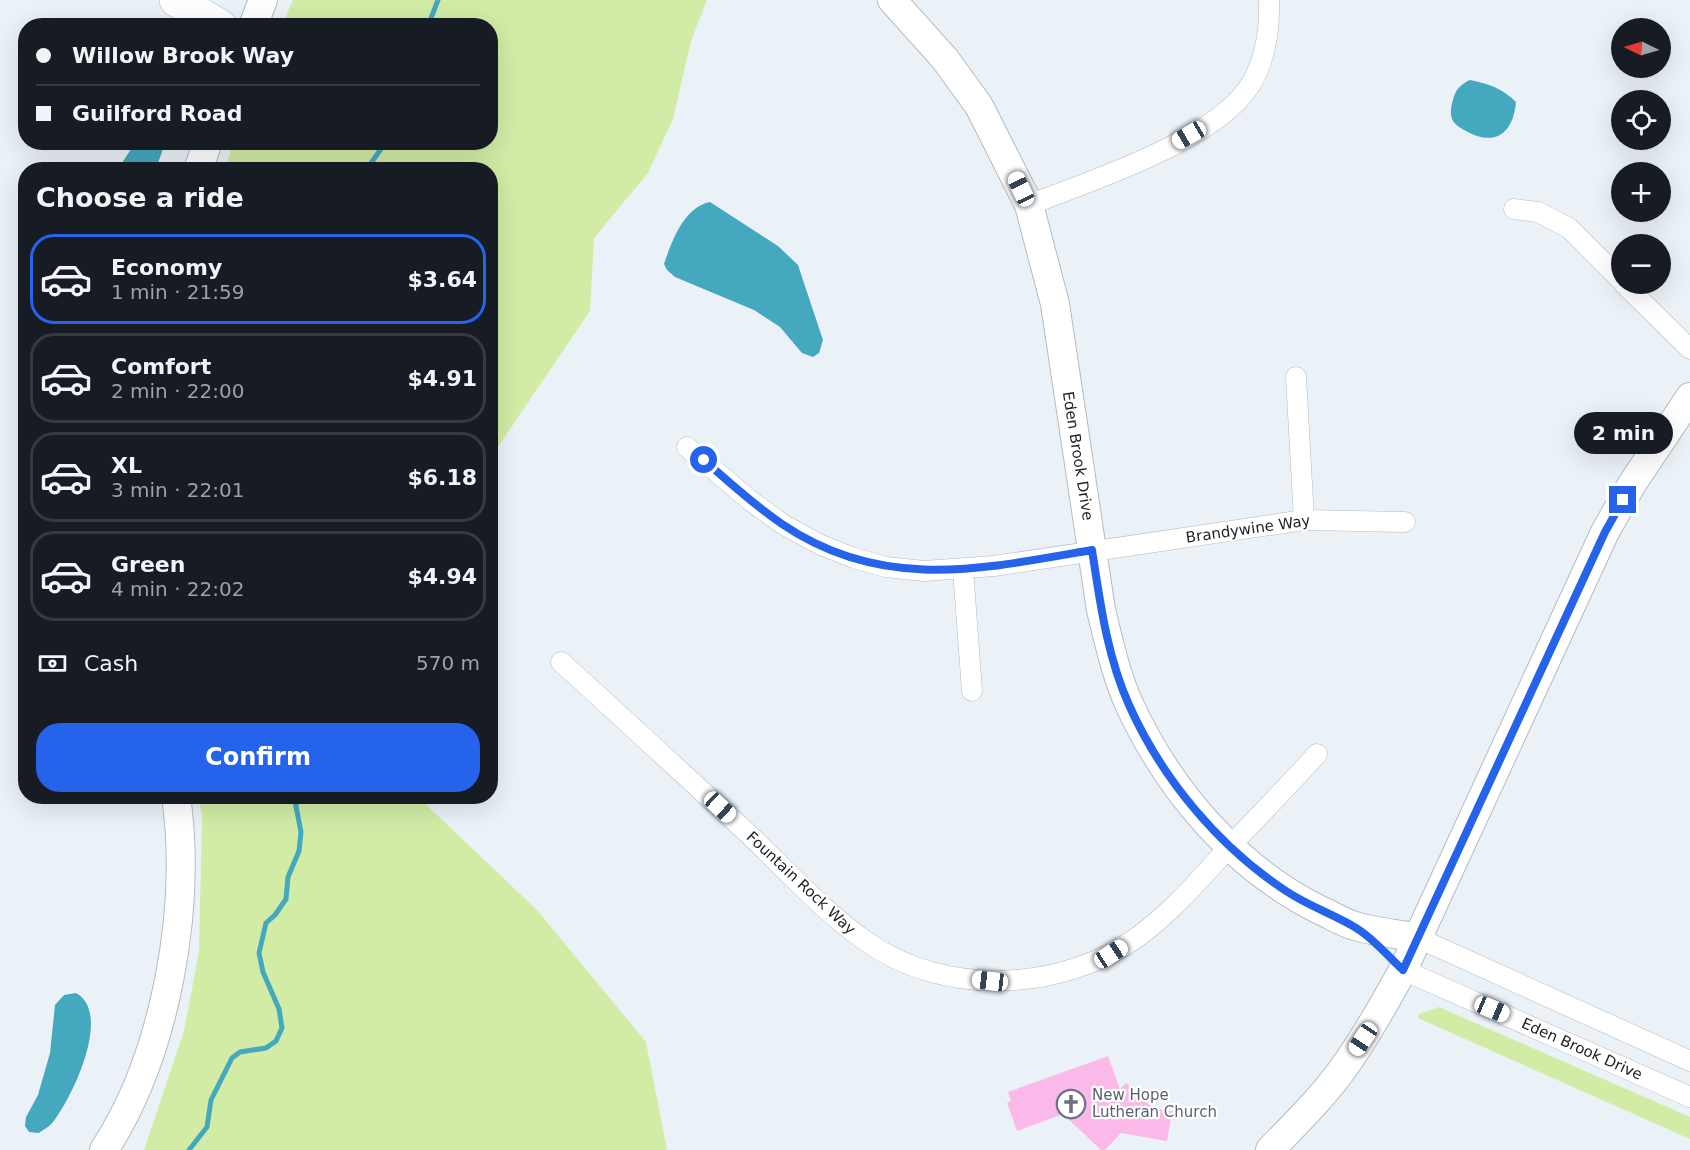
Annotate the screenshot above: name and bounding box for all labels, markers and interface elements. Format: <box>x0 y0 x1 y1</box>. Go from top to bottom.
north arrow <box>1611 18 1671 78</box>
map controls <box>1611 18 1671 294</box>
text: Willow Brook Way <box>72 43 294 68</box>
button: locate <box>1611 90 1671 150</box>
text: Guilford Road <box>72 101 242 126</box>
car <box>1169 118 1209 152</box>
button: + <box>1611 162 1671 222</box>
car <box>1005 169 1037 209</box>
text: Choose a ride <box>36 182 244 213</box>
button: − <box>1611 234 1671 294</box>
icon: car <box>39 252 93 306</box>
text: Economy <box>111 255 222 280</box>
text: $3.64 <box>407 267 477 292</box>
text: 1 min · 21:59 <box>111 280 245 304</box>
icon: car <box>39 351 93 405</box>
text: Comfort <box>111 354 211 379</box>
text: $4.91 <box>407 366 477 391</box>
text: 2 min · 22:00 <box>111 379 245 403</box>
street label: Eden Brook Drive <box>1059 390 1097 522</box>
callout: 2 min <box>1574 413 1672 455</box>
text: 2 min <box>1592 421 1655 445</box>
route start <box>690 446 717 473</box>
icon: car <box>39 450 93 504</box>
text: XL <box>111 453 142 478</box>
text: $6.18 <box>407 465 477 490</box>
text: 3 min · 22:01 <box>111 478 245 502</box>
route end <box>1609 486 1636 513</box>
street label: Brandywine Way <box>1185 511 1311 547</box>
icon: car <box>39 549 93 603</box>
text: Green <box>111 552 185 577</box>
text: $4.94 <box>407 564 477 589</box>
text: 4 min · 22:02 <box>111 577 245 601</box>
icon: cash <box>36 647 69 680</box>
text: Cash <box>84 651 138 676</box>
text: 570 m <box>416 651 480 675</box>
button: Confirm <box>36 723 480 792</box>
car <box>701 788 739 826</box>
street label: Fountain Rock Way <box>743 828 859 938</box>
car <box>1091 937 1131 971</box>
car <box>971 970 1009 992</box>
car <box>1472 994 1512 1024</box>
street label: Eden Brook Drive <box>1519 1014 1645 1084</box>
car <box>1345 1019 1381 1059</box>
place label: New Hope Lutheran Church <box>1092 1086 1217 1121</box>
church icon: New Hope Lutheran Church <box>1055 1088 1087 1120</box>

